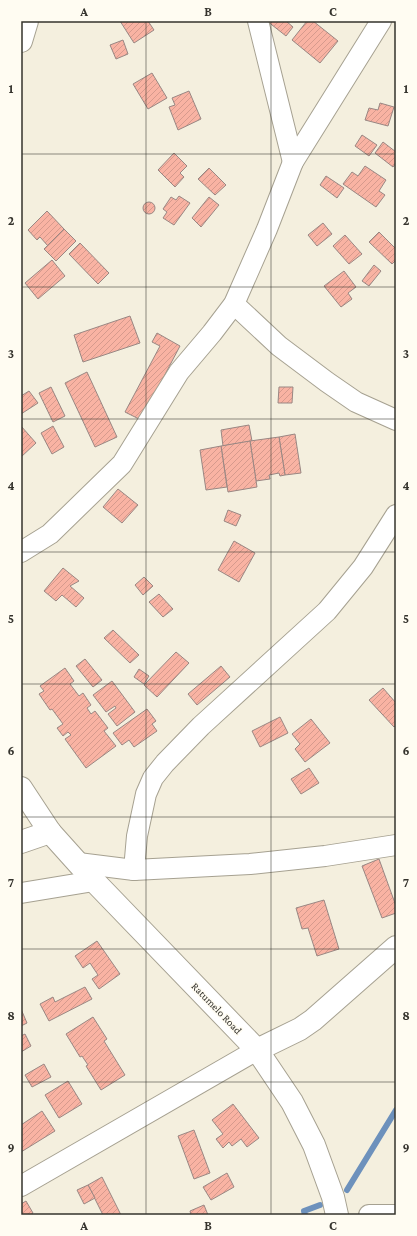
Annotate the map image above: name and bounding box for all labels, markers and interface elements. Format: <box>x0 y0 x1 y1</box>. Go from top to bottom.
text: A <box>79 4 88 19</box>
text: B <box>204 4 212 19</box>
text: C <box>329 4 337 19</box>
text: 1 <box>9 81 14 96</box>
text: 1 <box>404 81 409 96</box>
text: 2 <box>8 213 15 228</box>
text: 2 <box>403 213 410 228</box>
text: 3 <box>8 346 14 361</box>
text: 3 <box>403 346 409 361</box>
text: 4 <box>7 478 15 493</box>
text: 4 <box>402 478 410 493</box>
text: 5 <box>8 611 14 626</box>
text: 5 <box>403 611 409 626</box>
text: 6 <box>7 743 15 758</box>
text: 6 <box>402 743 410 758</box>
text: 7 <box>8 875 14 890</box>
text: 7 <box>403 875 409 890</box>
street label: Ratumelo Road <box>189 980 245 1036</box>
text: 8 <box>7 1008 15 1023</box>
text: 8 <box>402 1008 410 1023</box>
text: 9 <box>7 1140 15 1155</box>
text: 9 <box>402 1140 410 1155</box>
text: A <box>79 1218 88 1233</box>
text: B <box>204 1218 212 1233</box>
text: C <box>329 1218 337 1233</box>

